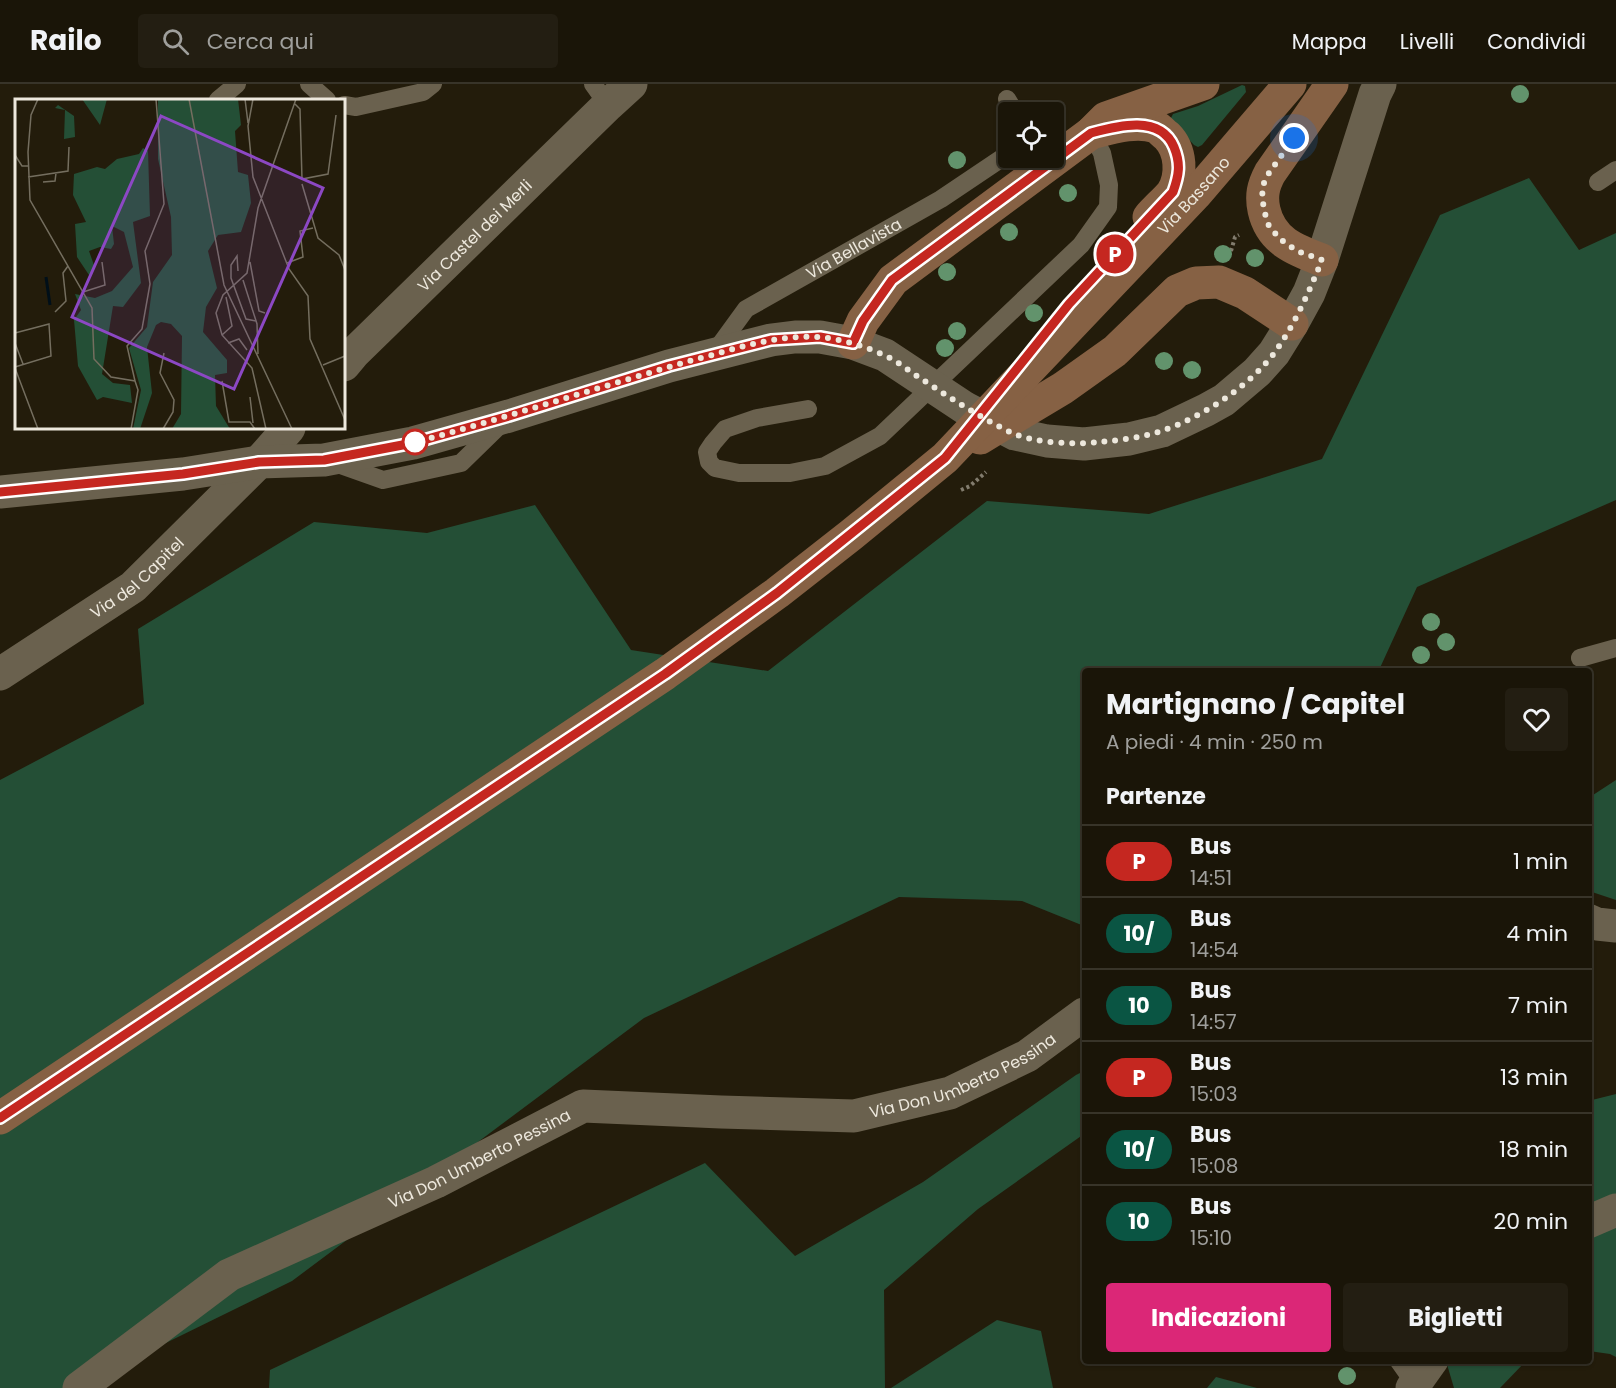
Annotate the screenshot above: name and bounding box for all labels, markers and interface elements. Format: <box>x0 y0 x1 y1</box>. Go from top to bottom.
search box <box>138 14 558 68</box>
text: Railo <box>30 21 102 60</box>
icon: search <box>159 25 192 58</box>
text: Cerca qui <box>207 26 314 57</box>
text: Mappa <box>1292 27 1367 56</box>
text: Livelli <box>1400 27 1454 56</box>
text: Condividi <box>1487 27 1586 56</box>
inset map <box>15 99 345 429</box>
map controls <box>998 102 1064 168</box>
button: locate <box>998 102 1064 168</box>
your location <box>1279 123 1309 153</box>
street label: Via Bassano <box>1152 151 1235 240</box>
street label: Via Castel dei Merli <box>412 174 537 297</box>
street label: Via Bellavista <box>802 212 906 284</box>
line badge: P <box>1096 234 1134 274</box>
text: P <box>1108 240 1122 269</box>
unlabelled marker <box>402 429 428 455</box>
street label: Via del Capitel <box>86 531 189 624</box>
text: Martignano / Capitel <box>1106 685 1405 724</box>
button: heart <box>1505 688 1568 751</box>
text: A piedi · 4 min · 250 m <box>1106 728 1323 756</box>
text: Partenze <box>1106 781 1206 812</box>
text: Bus <box>1190 831 1232 862</box>
text: 1 min <box>1513 846 1568 877</box>
text: P <box>1132 847 1146 876</box>
text: 14:51 <box>1190 864 1232 892</box>
text: Bus <box>1190 903 1232 934</box>
text: 4 min <box>1506 918 1568 949</box>
text: 10/ <box>1123 919 1155 948</box>
text: 14:54 <box>1190 936 1238 964</box>
text: Bus <box>1190 975 1232 1006</box>
text: 7 min <box>1508 990 1568 1021</box>
text: 10 <box>1128 991 1150 1020</box>
text: 14:57 <box>1190 1008 1237 1036</box>
street label: Via Don Umberto Pessina <box>867 1027 1060 1123</box>
text: Bus <box>1190 1047 1232 1078</box>
text: 13 min <box>1500 1062 1568 1093</box>
text: P <box>1132 1063 1146 1092</box>
text: 15:03 <box>1190 1080 1238 1108</box>
street label: Via Don Umberto Pessina <box>384 1103 574 1214</box>
text: Bus <box>1190 1119 1232 1150</box>
text: 18 min <box>1499 1134 1568 1165</box>
text: 10/ <box>1123 1135 1155 1164</box>
text: 15:08 <box>1190 1152 1238 1180</box>
text: Bus <box>1190 1191 1232 1222</box>
text: 20 min <box>1494 1206 1568 1237</box>
text: 10 <box>1128 1207 1150 1236</box>
text: 15:10 <box>1190 1224 1232 1252</box>
button: Indicazioni <box>1106 1283 1331 1352</box>
button: Biglietti <box>1343 1283 1568 1352</box>

